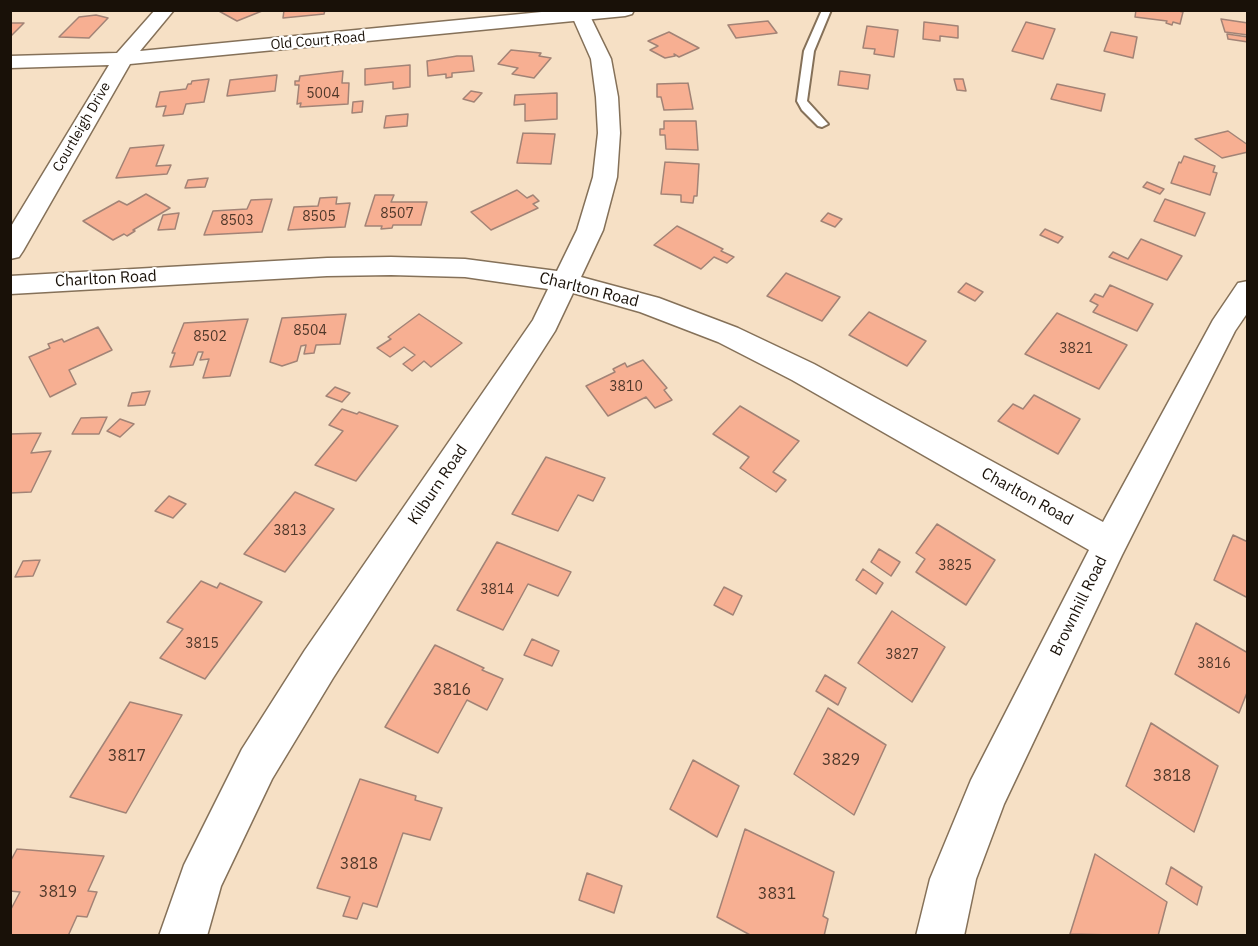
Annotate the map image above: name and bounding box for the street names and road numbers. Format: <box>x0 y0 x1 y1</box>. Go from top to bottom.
street label: Old Court Road <box>270 28 366 54</box>
street label: Courtleigh Drive <box>50 79 114 175</box>
street label: Charlton Road <box>55 267 157 291</box>
street label: Charlton Road <box>537 268 641 312</box>
street label: Kilburn Road <box>404 441 472 529</box>
street label: Charlton Road <box>978 464 1076 530</box>
street label: Brownhill Road <box>1047 553 1111 659</box>

